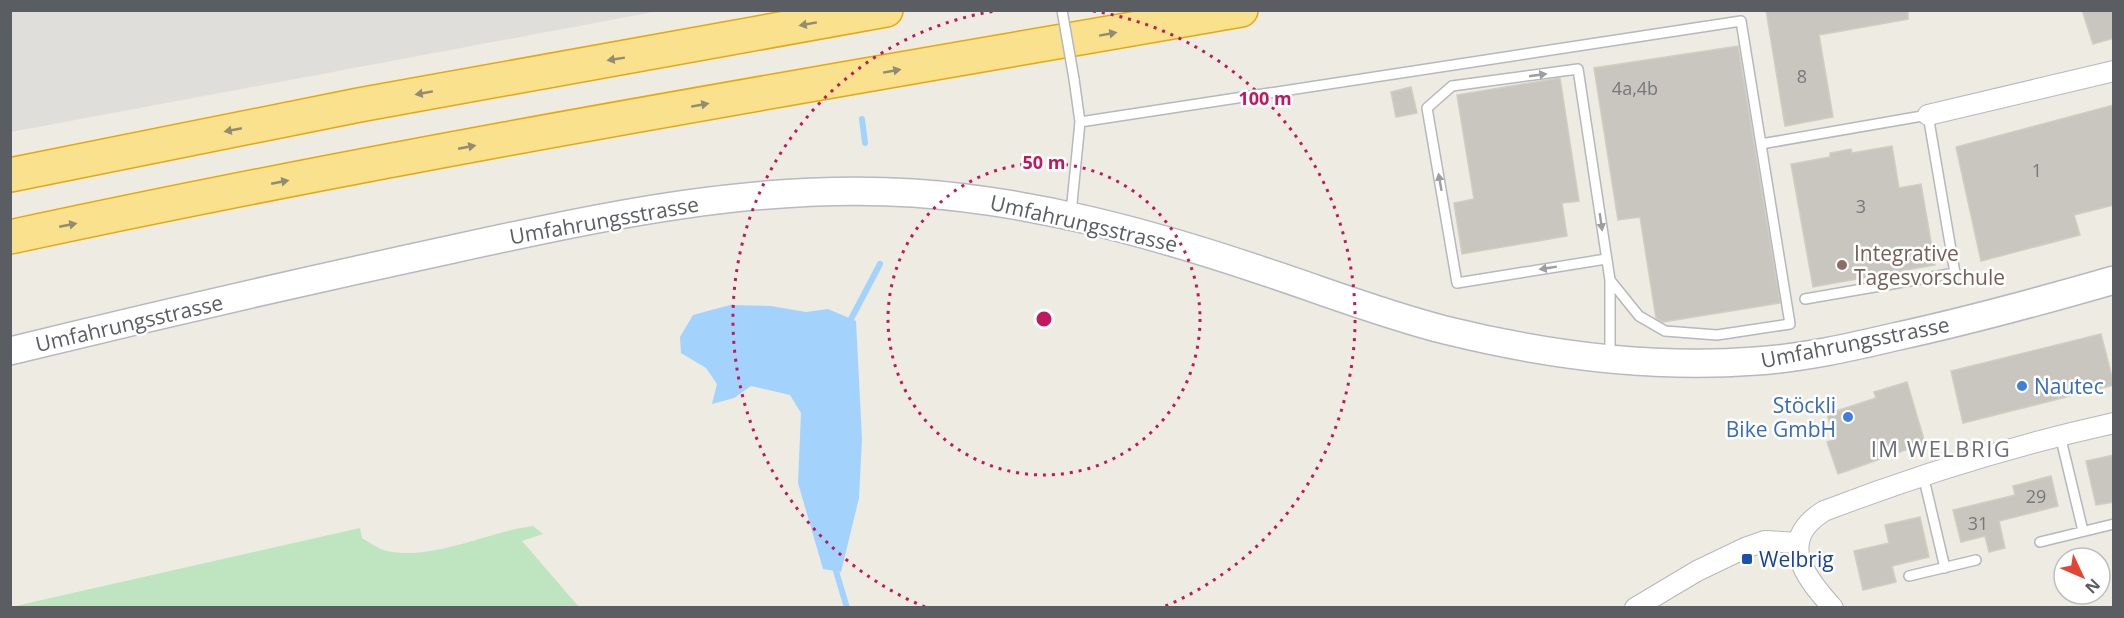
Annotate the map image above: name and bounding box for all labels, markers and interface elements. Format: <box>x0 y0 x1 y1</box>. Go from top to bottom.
one-way arrow <box>798 20 817 29</box>
one-way arrow <box>1099 29 1118 38</box>
one-way arrow <box>606 54 625 63</box>
house number: 8 <box>1797 64 1807 88</box>
one-way arrow <box>883 66 902 75</box>
one-way arrow <box>1529 70 1548 79</box>
house number: 4a,4b <box>1612 76 1658 100</box>
text: 100 m <box>1238 86 1292 110</box>
one-way arrow <box>414 89 433 98</box>
one-way arrow <box>691 100 710 109</box>
one-way arrow <box>223 126 242 135</box>
one-way arrow <box>458 142 477 151</box>
text: 50 m <box>1023 150 1065 174</box>
house number: 1 <box>2032 158 2042 182</box>
one-way arrow <box>1435 172 1444 191</box>
one-way arrow <box>270 177 289 186</box>
street label: Umfahrungsstrasse <box>987 188 1181 258</box>
street label: Umfahrungsstrasse <box>507 190 701 250</box>
house number: 3 <box>1856 194 1866 218</box>
one-way arrow <box>1596 213 1605 232</box>
one-way arrow <box>58 220 77 229</box>
place label: Integrative Tagesvorschule <box>1854 239 2005 291</box>
marker: Integrative Tagesvorschule <box>1835 258 1849 272</box>
one-way arrow <box>1539 264 1558 273</box>
street label: Umfahrungsstrasse <box>32 288 226 358</box>
centre of rings <box>1034 309 1054 329</box>
street label: Umfahrungsstrasse <box>1758 310 1952 374</box>
place label: Nautec <box>2034 372 2104 400</box>
marker: Nautec <box>2015 379 2029 393</box>
place label: Stöckli Bike GmbH <box>1726 391 1836 443</box>
marker: Stöckli Bike GmbH <box>1841 410 1855 424</box>
district label: IM WELBRIG <box>1871 433 2011 463</box>
house number: 29 <box>2026 484 2046 508</box>
house number: 31 <box>1968 511 1988 535</box>
place label: Welbrig <box>1759 545 1834 573</box>
north arrow <box>2052 546 2112 606</box>
marker: Welbrig <box>1740 552 1754 566</box>
text: N <box>2080 574 2105 599</box>

